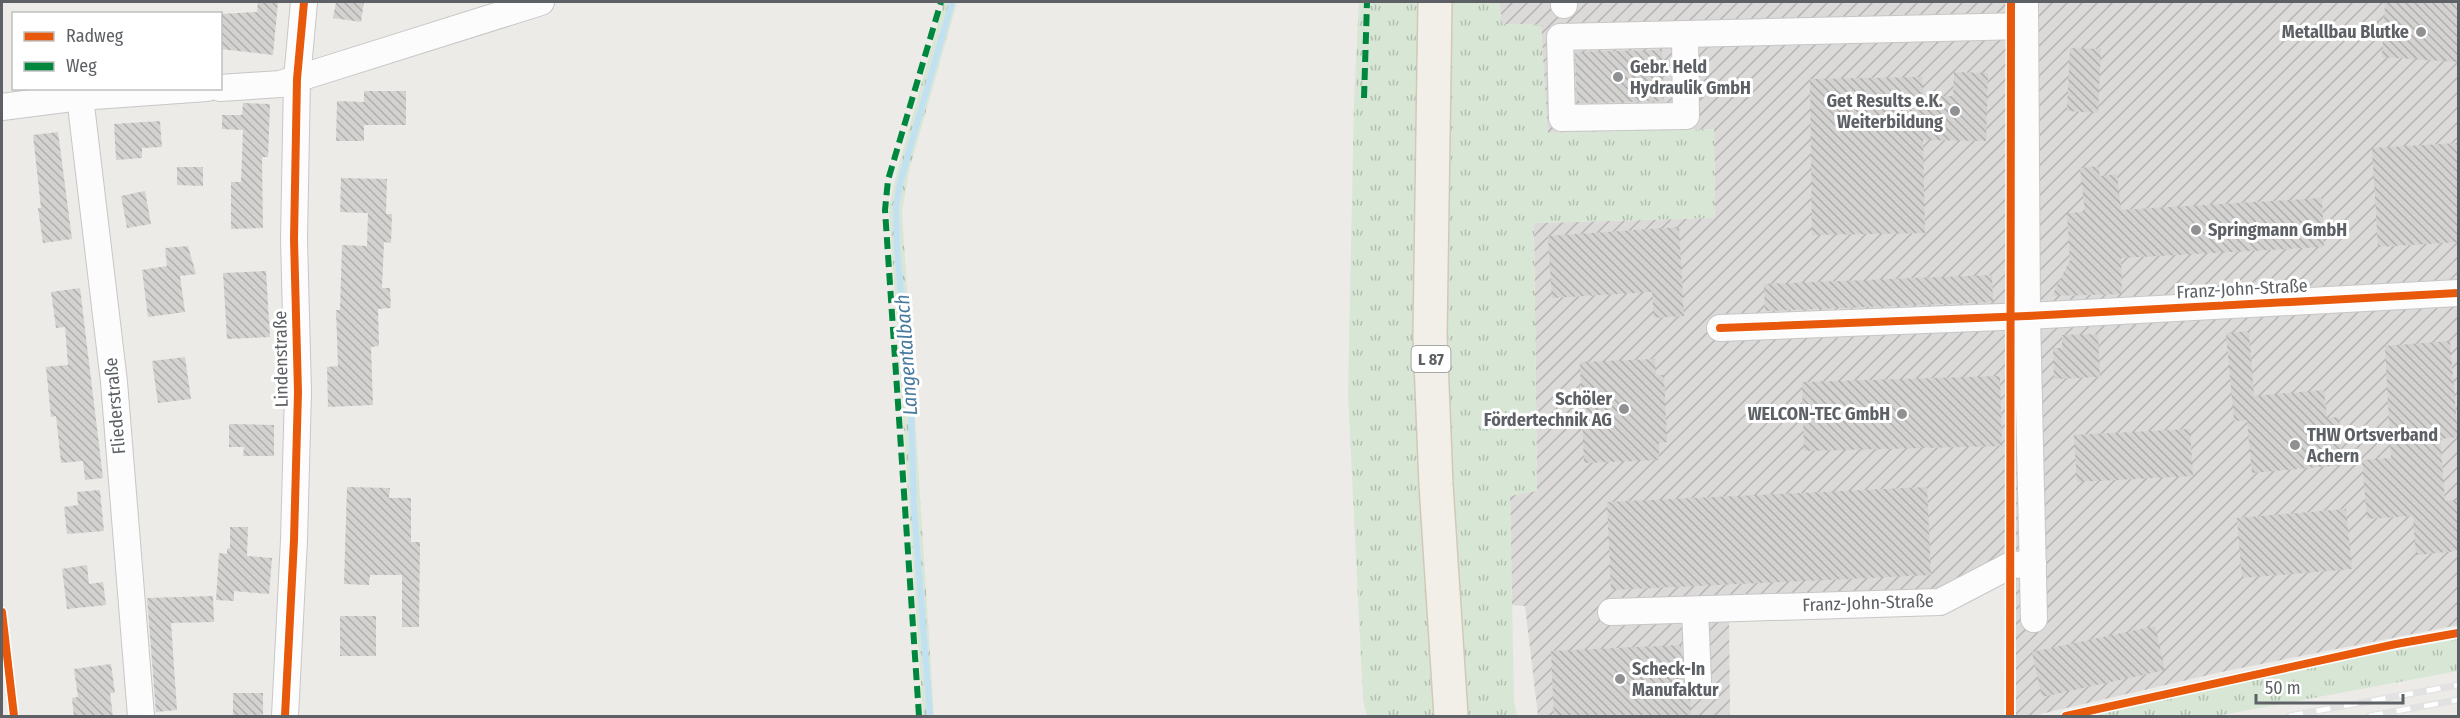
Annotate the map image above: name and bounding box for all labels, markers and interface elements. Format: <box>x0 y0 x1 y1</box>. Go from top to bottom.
legend <box>12 12 222 90</box>
place label: Metallbau Blutke <box>2282 21 2409 43</box>
text: Radweg <box>66 25 124 47</box>
marker: Metallbau Blutke <box>2414 25 2428 39</box>
text: Weg <box>66 55 97 77</box>
place label: Gebr. Held Hydraulik GmbH <box>1630 56 1751 99</box>
marker: Gebr. Held Hydraulik GmbH <box>1611 70 1625 84</box>
place label: Get Results e.K. Weiterbildung <box>1826 90 1943 133</box>
marker: Get Results e.K. Weiterbildung <box>1948 104 1962 118</box>
place label: Springmann GmbH <box>2208 219 2347 241</box>
marker: Springmann GmbH <box>2189 223 2203 237</box>
street label: Franz-John-Straße <box>2176 275 2308 303</box>
water label: Langentalbach <box>890 294 922 416</box>
street label: Lindenstraße <box>269 310 293 408</box>
road number: L 87 <box>1412 346 1450 372</box>
street label: Fliederstraße <box>100 357 130 455</box>
place label: Schöler Fördertechnik AG <box>1484 388 1612 431</box>
marker: Schöler Fördertechnik AG <box>1617 402 1631 416</box>
place label: WELCON-TEC GmbH <box>1748 403 1890 425</box>
marker: WELCON-TEC GmbH <box>1895 407 1909 421</box>
place label: THW Ortsverband Achern <box>2306 424 2438 467</box>
marker: THW Ortsverband Achern <box>2288 438 2302 452</box>
street label: Franz-John-Straße <box>1802 590 1934 616</box>
place label: Scheck-In Manufaktur <box>1632 658 1719 701</box>
scale bar <box>2256 667 2403 705</box>
marker: Scheck-In Manufaktur <box>1613 672 1627 686</box>
text: 50 m <box>2265 677 2301 699</box>

